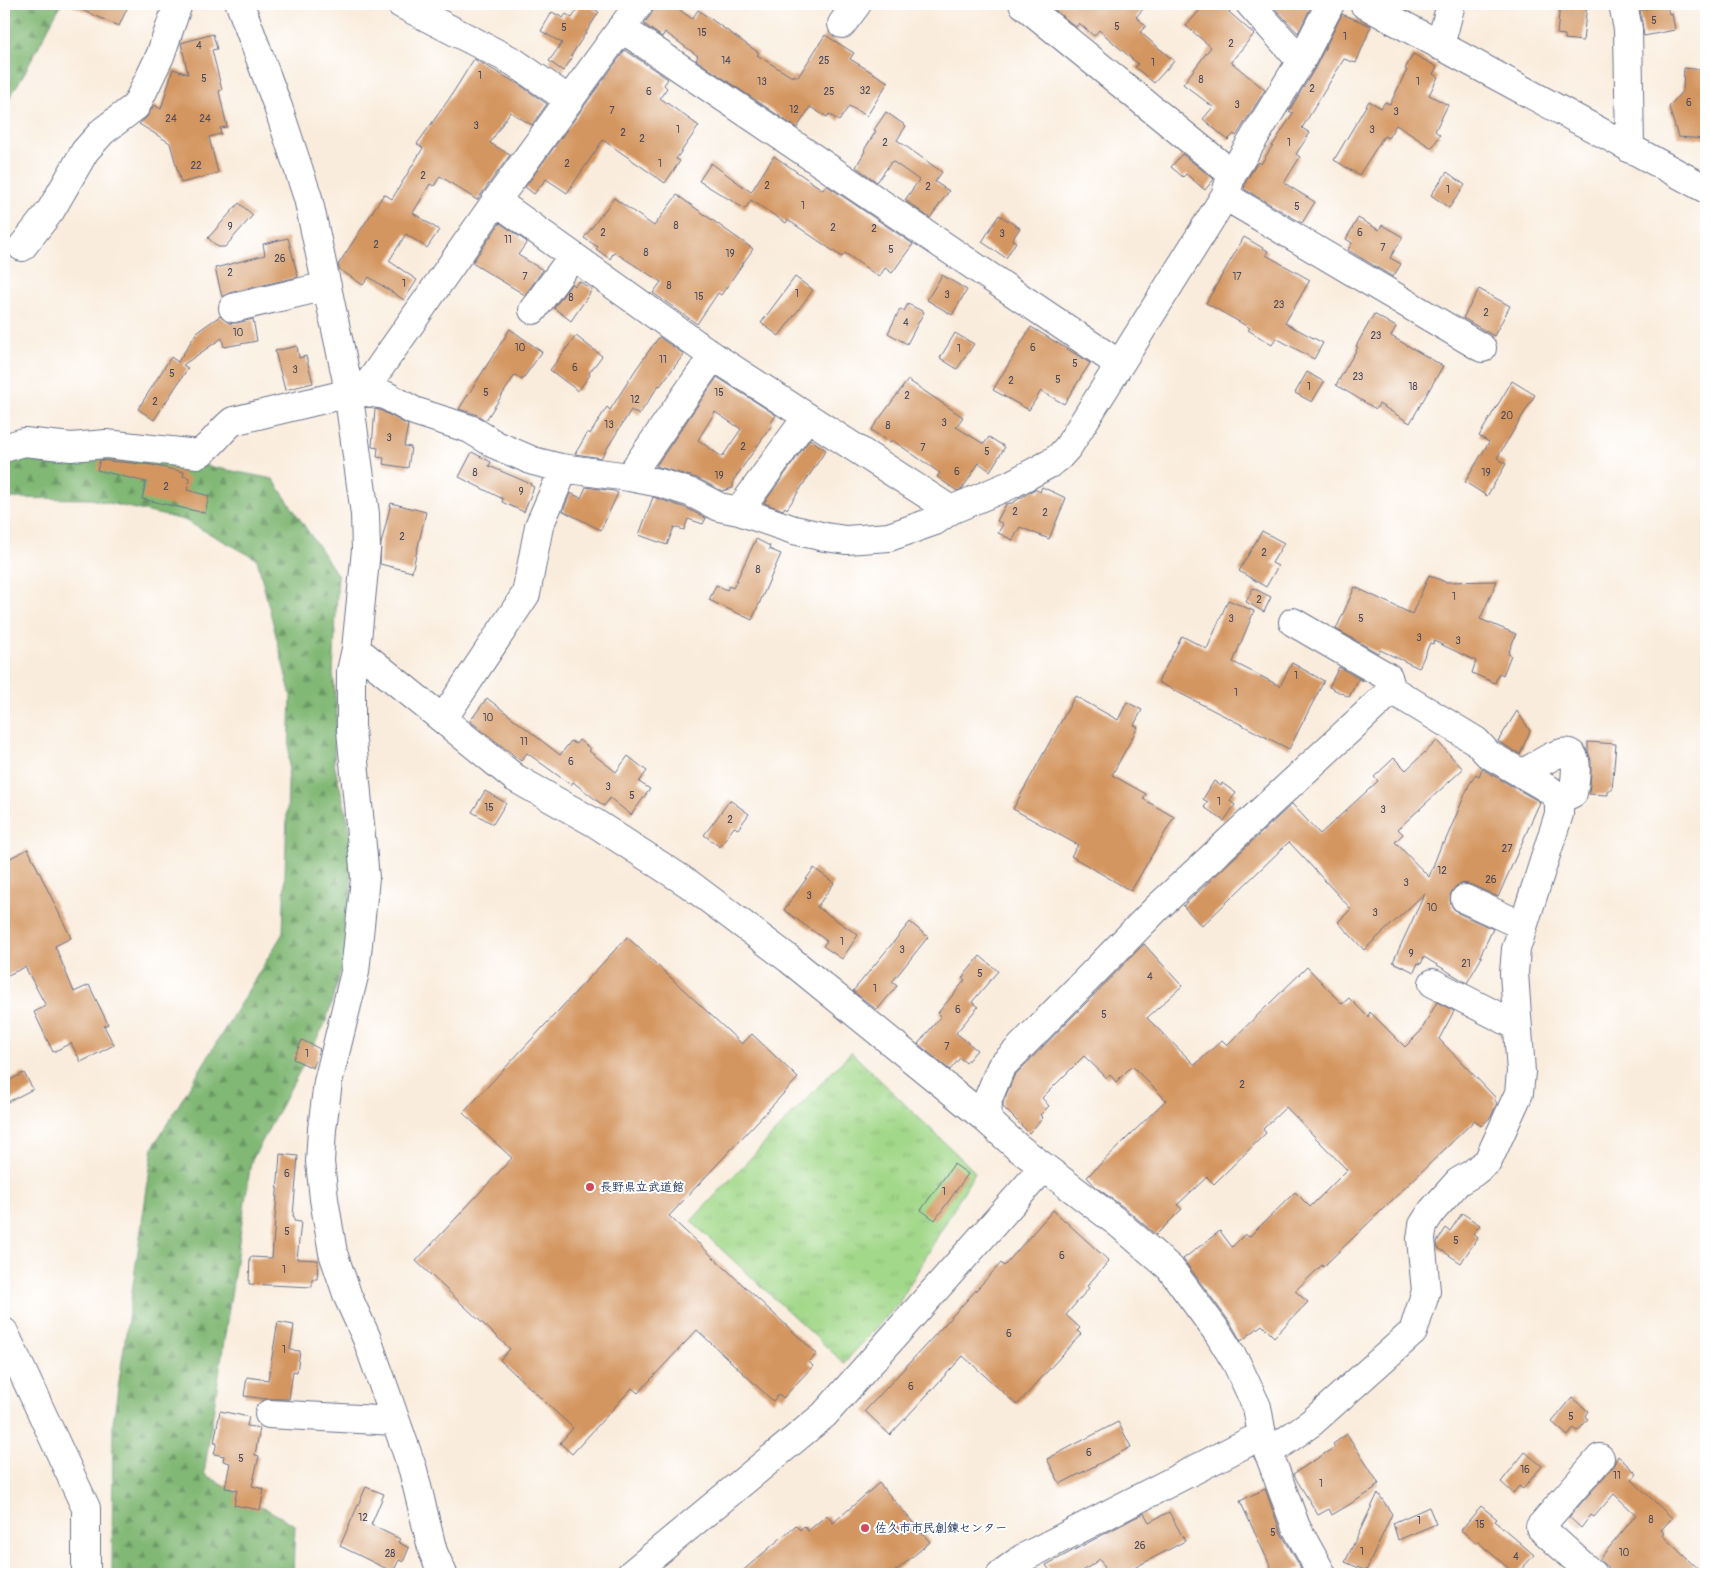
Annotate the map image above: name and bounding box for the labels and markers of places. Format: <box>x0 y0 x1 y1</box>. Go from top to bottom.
place label: 長野県立武道館 <box>600 1180 684 1195</box>
marker: 長野県立武道館 <box>584 1181 596 1193</box>
place label: 佐久市市民創錬センター <box>875 1521 1007 1536</box>
marker: 佐久市市民創錬センター <box>859 1522 871 1534</box>

